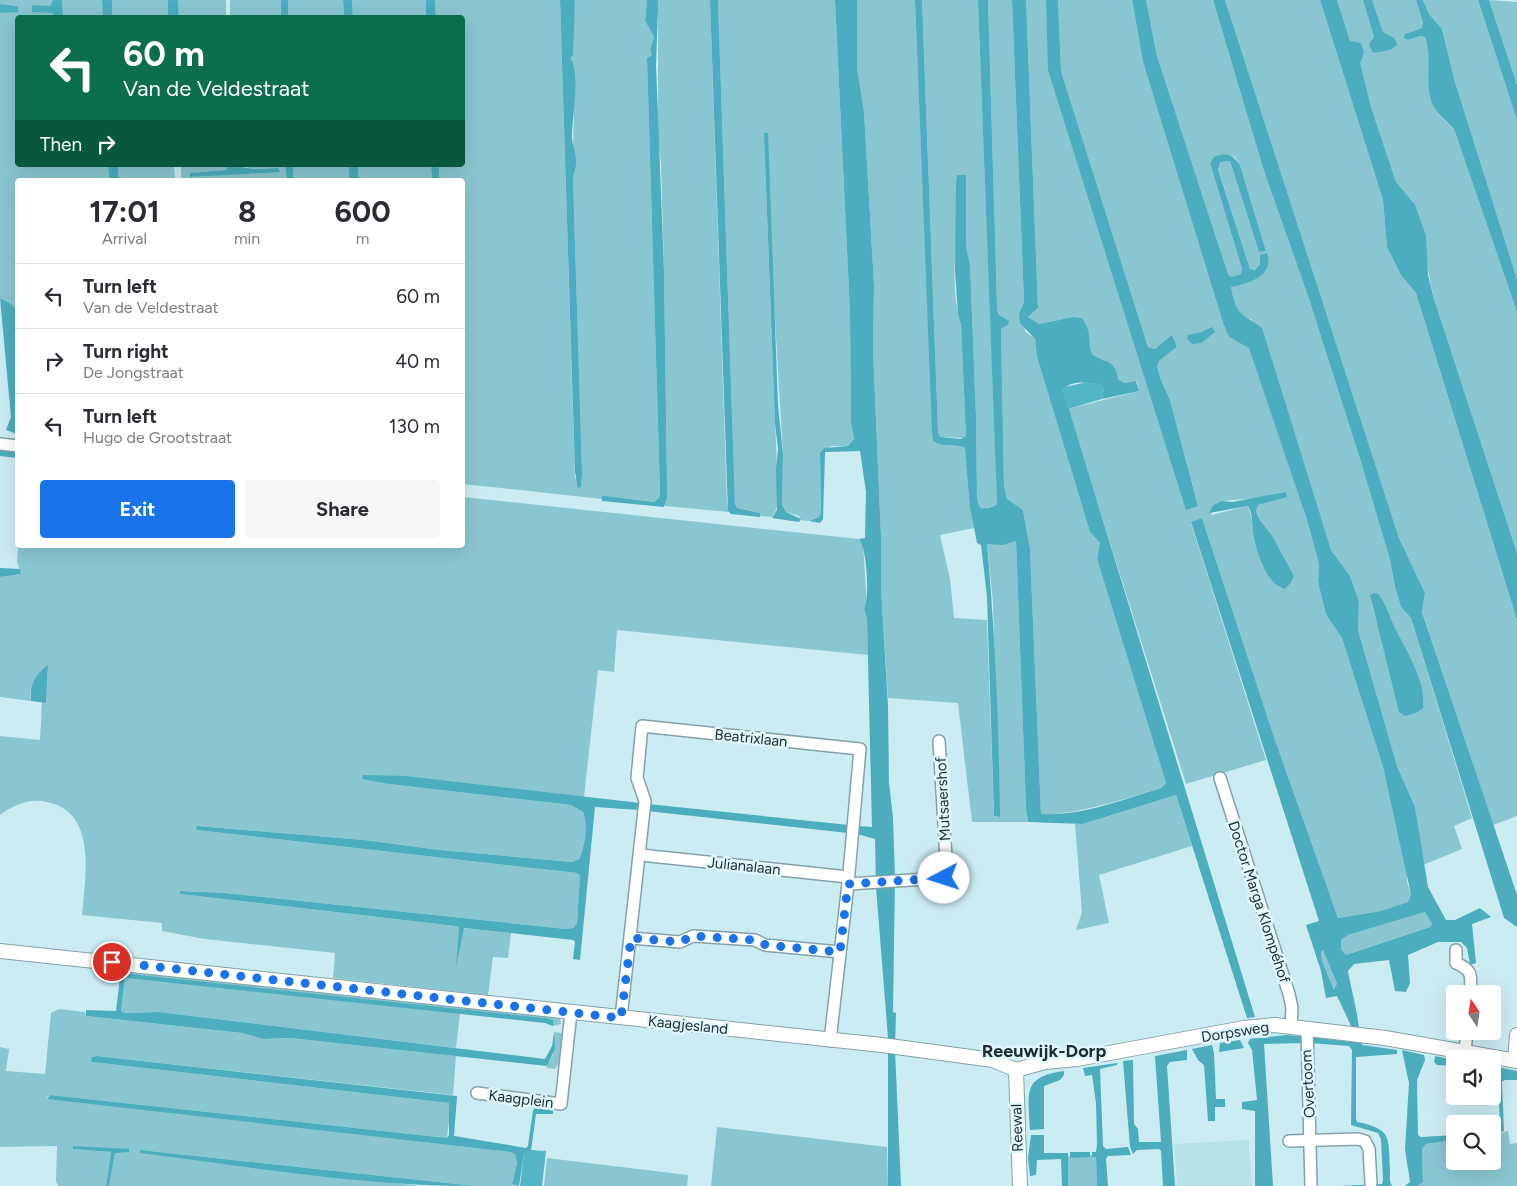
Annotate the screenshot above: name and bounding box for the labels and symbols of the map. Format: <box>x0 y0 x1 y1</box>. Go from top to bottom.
street label: Beatrixlaan <box>714 725 788 751</box>
street label: Mutsaershof <box>932 756 954 842</box>
street label: Doctor Marga Klompéhof <box>1224 819 1294 986</box>
position arrow <box>917 851 969 903</box>
street label: Julianalaan <box>707 853 781 879</box>
pin <box>91 941 133 983</box>
north arrow <box>1446 985 1501 1040</box>
street label: Kaagjesland <box>647 1012 729 1038</box>
street label: Dorpsweg <box>1200 1018 1270 1046</box>
district label: Reeuwijk-Dorp <box>982 1040 1106 1062</box>
street label: Overtoom <box>1297 1049 1319 1119</box>
street label: Kaagplein <box>487 1086 555 1112</box>
street label: Reewal <box>1007 1104 1027 1152</box>

